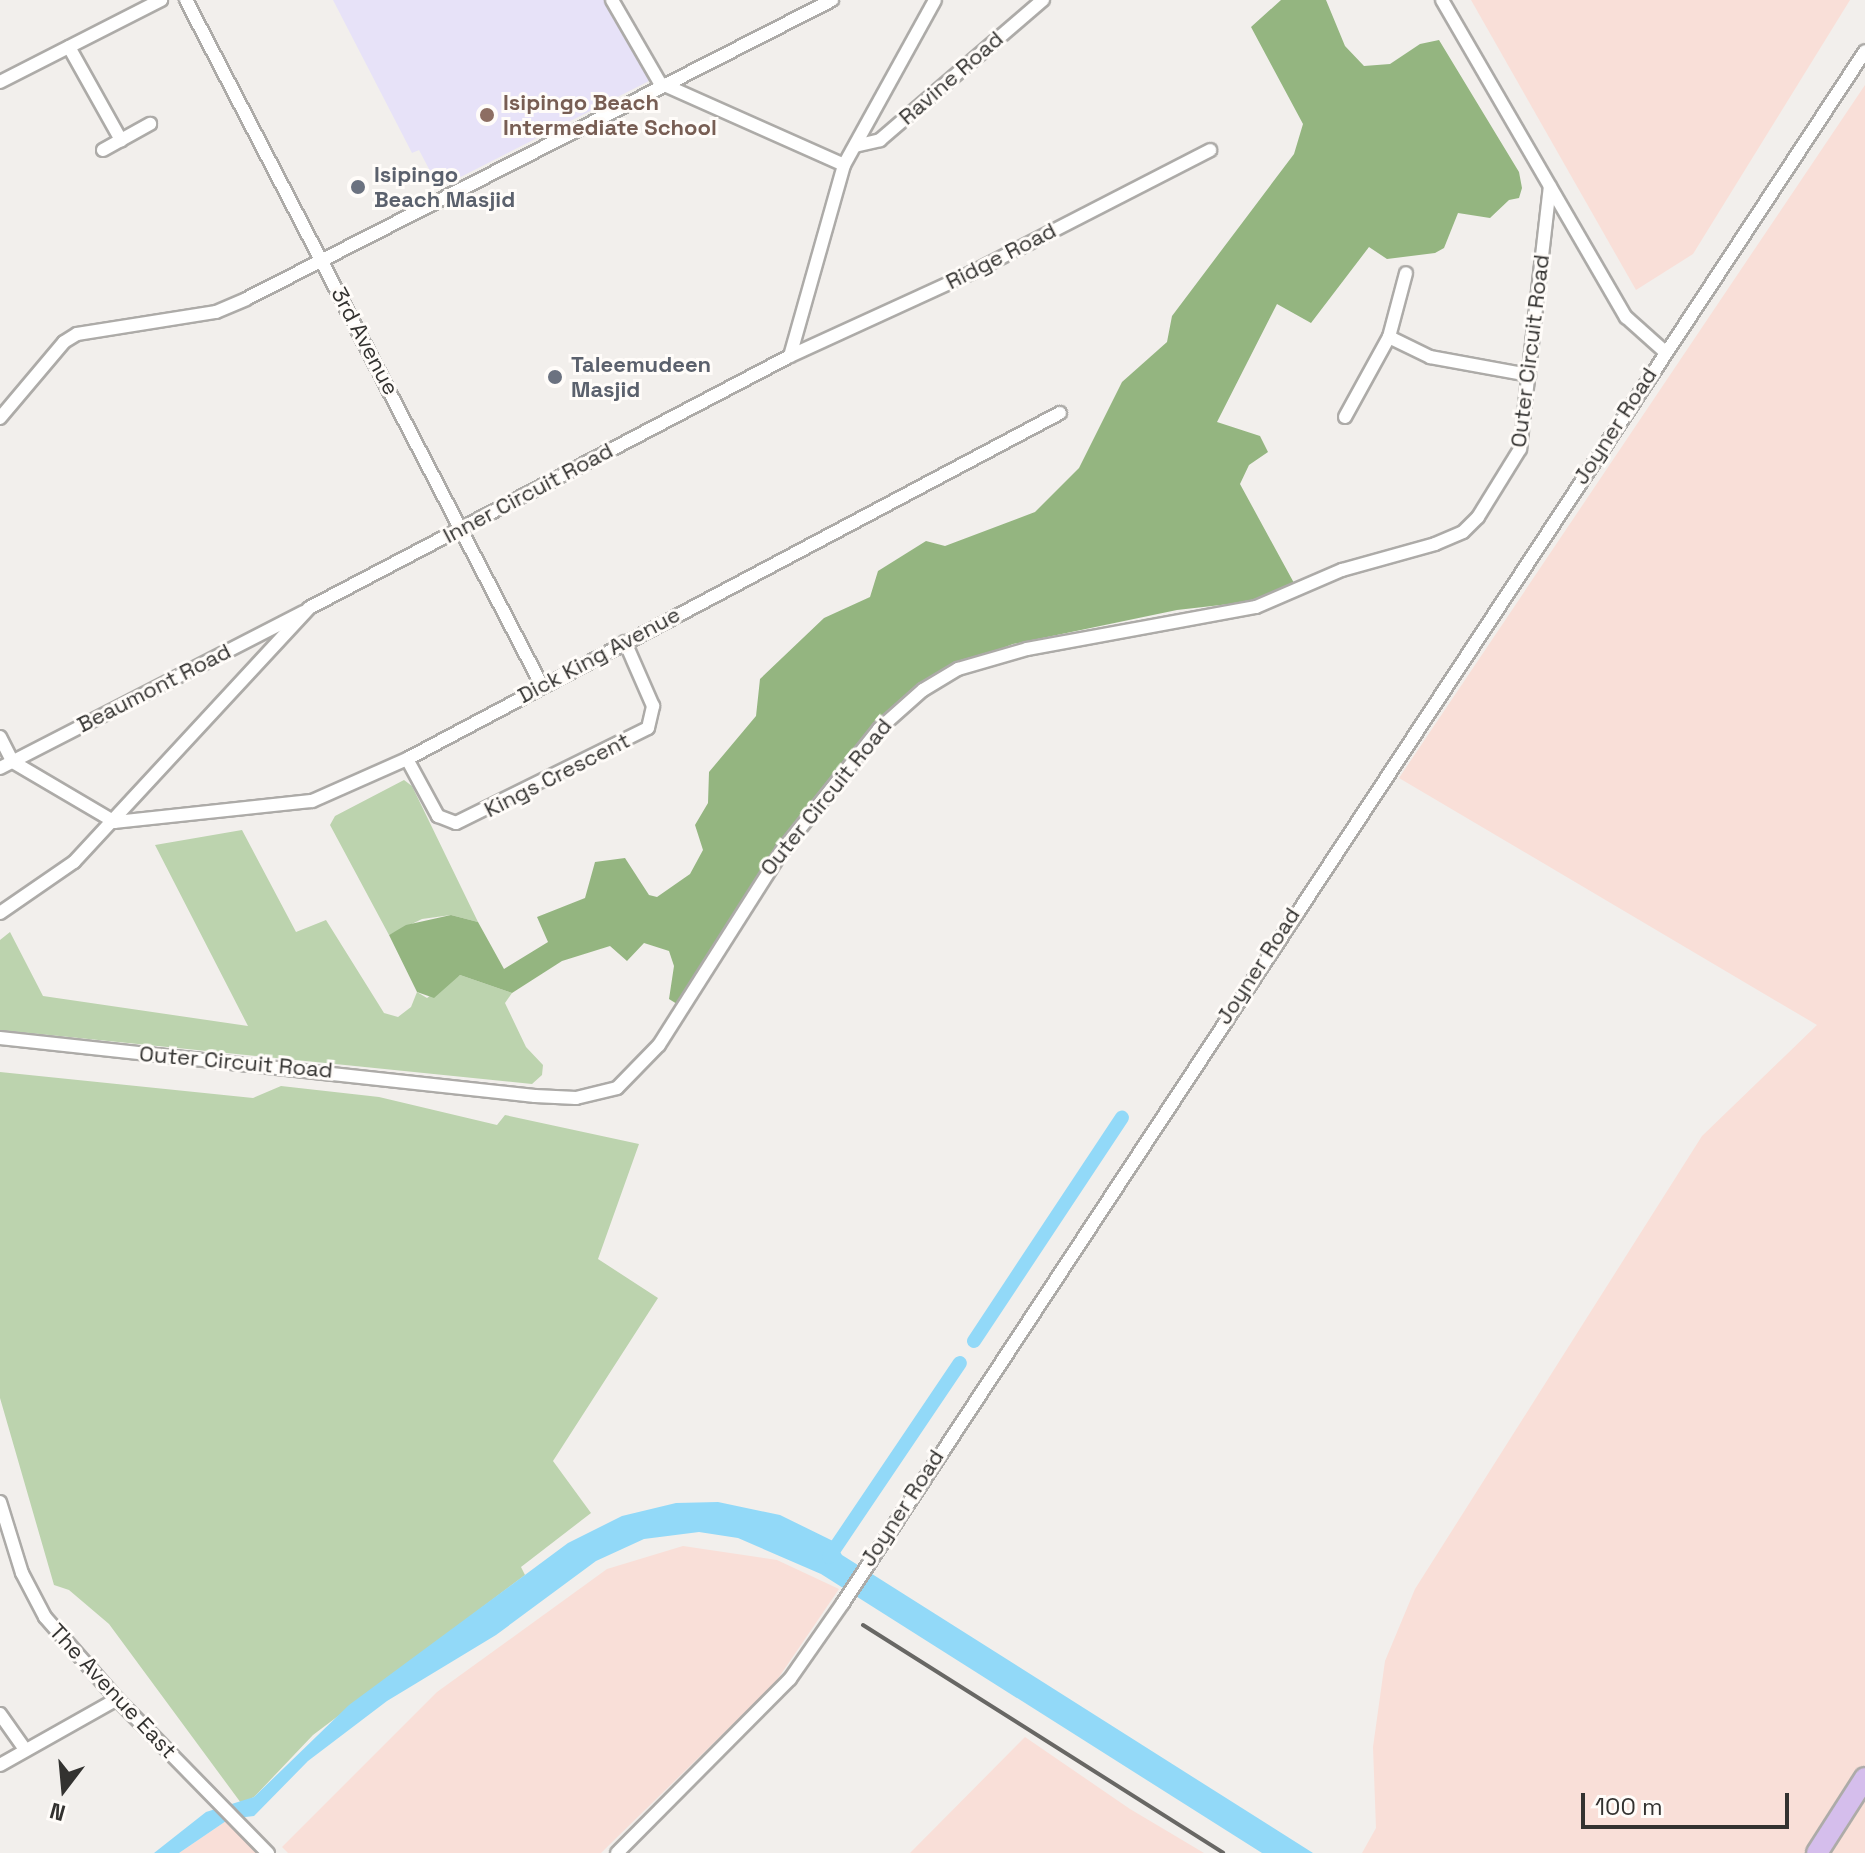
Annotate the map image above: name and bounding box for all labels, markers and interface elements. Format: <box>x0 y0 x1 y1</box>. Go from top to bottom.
street label: Ravine Road <box>894 26 1008 130</box>
place label: Isipingo Beach Intermediate School <box>503 89 717 140</box>
marker: Isipingo Beach Intermediate School <box>478 106 496 124</box>
place label: Isipingo Beach Masjid <box>374 161 515 212</box>
marker: Isipingo Beach Masjid <box>349 178 367 196</box>
street label: Ridge Road <box>941 217 1061 295</box>
street label: Outer Circuit Road <box>1505 253 1555 449</box>
street label: 3rd Avenue <box>325 282 405 400</box>
place label: Taleemudeen Masjid <box>571 351 711 402</box>
street label: Joyner Road <box>1567 363 1663 489</box>
marker: Taleemudeen Masjid <box>546 368 564 386</box>
street label: Inner Circuit Road <box>439 437 617 549</box>
street label: Dick King Avenue <box>513 601 685 709</box>
street label: Beaumont Road <box>73 638 235 738</box>
street label: Outer Circuit Road <box>755 713 897 881</box>
street label: Kings Crescent <box>480 727 634 823</box>
street label: Joyner Road <box>1210 903 1306 1029</box>
street label: Outer Circuit Road <box>138 1040 334 1084</box>
street label: Joyner Road <box>854 1445 950 1571</box>
street label: The Avenue East <box>44 1618 182 1764</box>
north arrow <box>24 1749 104 1829</box>
scale bar <box>1585 1777 1793 1827</box>
text: 100 m <box>1595 1791 1663 1822</box>
text: N <box>46 1797 68 1828</box>

